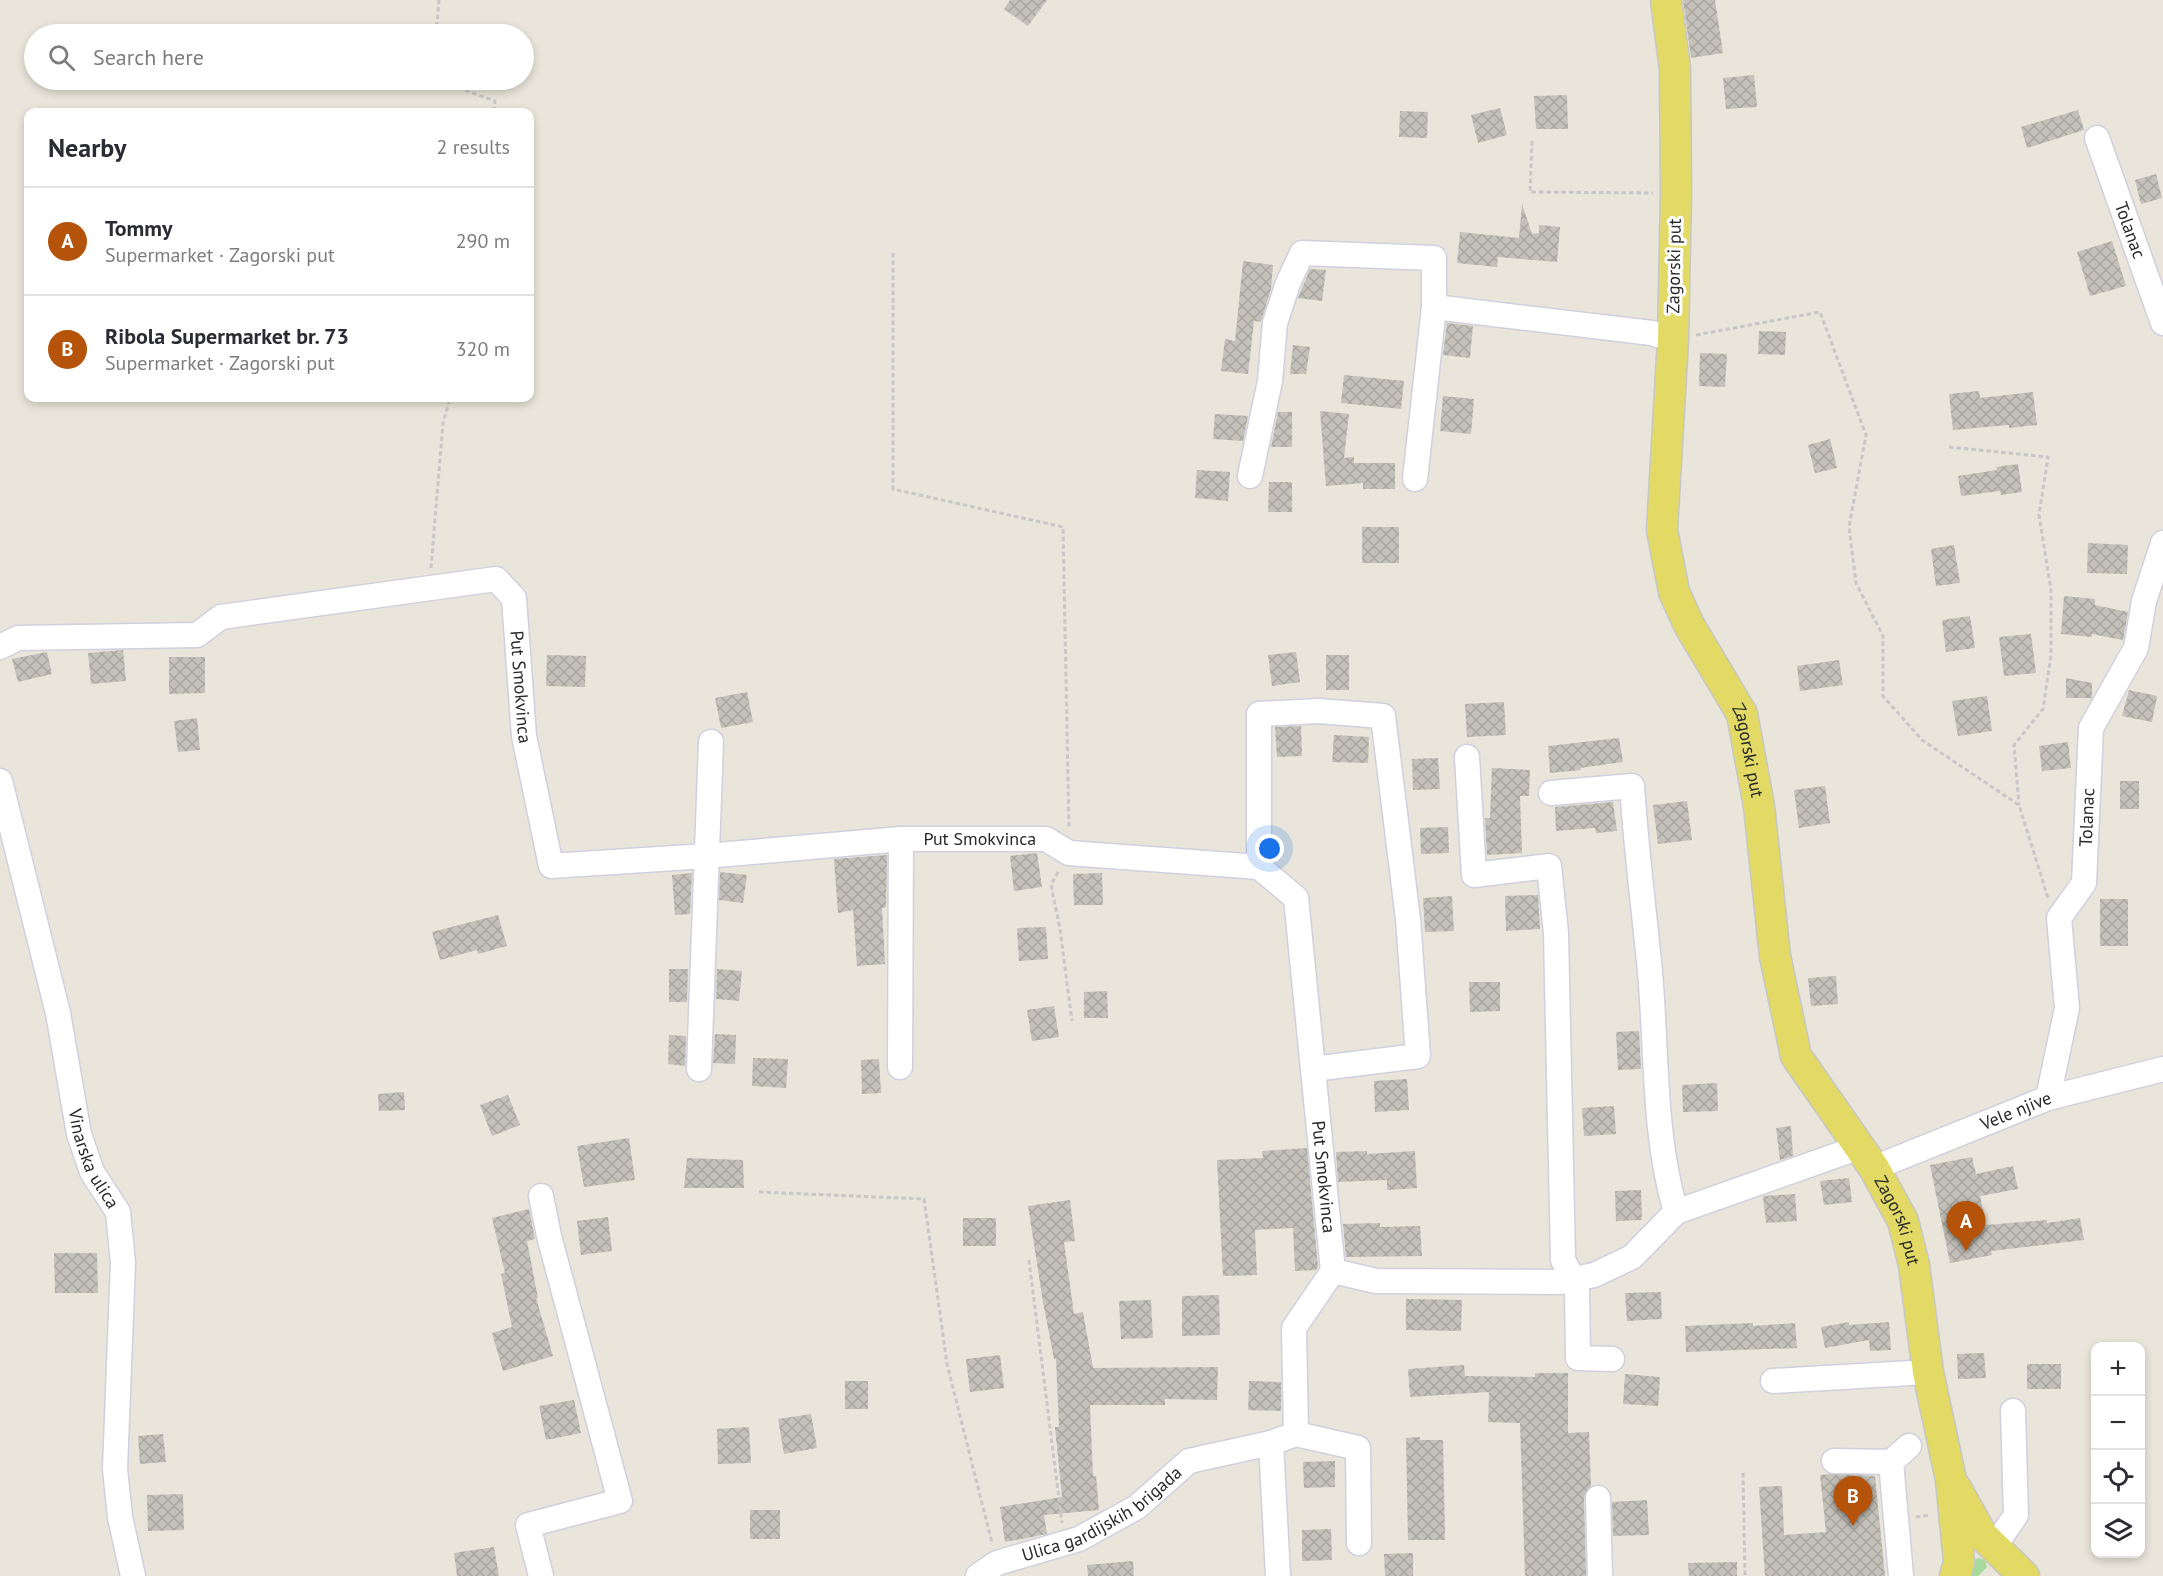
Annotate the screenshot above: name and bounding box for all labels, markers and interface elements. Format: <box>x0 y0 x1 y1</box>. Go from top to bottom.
search box <box>24 24 534 90</box>
icon: search <box>45 41 78 74</box>
text: Search here <box>93 43 204 71</box>
text: Nearby <box>48 131 126 164</box>
text: 2 results <box>437 134 510 160</box>
street label: Tolanac <box>2110 199 2151 262</box>
text: Tommy <box>105 214 172 242</box>
street label: Zagorski put <box>1661 218 1686 314</box>
text: A <box>61 228 74 254</box>
text: 290 m <box>456 228 510 254</box>
text: Supermarket · Zagorski put <box>105 242 335 268</box>
text: Ribola Supermarket br. 73 <box>105 322 349 350</box>
text: B <box>62 336 73 362</box>
text: 320 m <box>456 336 510 362</box>
text: Supermarket · Zagorski put <box>105 350 335 376</box>
street label: Put Smokvinca <box>505 630 537 745</box>
street label: Zagorski put <box>1727 699 1769 799</box>
street label: Tolanac <box>2074 788 2099 847</box>
street label: Put Smokvinca <box>923 827 1036 850</box>
your location <box>1255 834 1284 863</box>
street label: Vele njive <box>1976 1086 2055 1135</box>
street label: Vinarska ulica <box>64 1106 125 1213</box>
street label: Put Smokvinca <box>1307 1119 1341 1234</box>
street label: Zagorski put <box>1869 1171 1926 1268</box>
pin: A <box>1946 1202 1986 1251</box>
map controls <box>2091 1342 2145 1558</box>
button: + <box>2091 1342 2145 1396</box>
button: − <box>2091 1396 2145 1450</box>
button: locate <box>2091 1450 2145 1504</box>
street label: Ulica gardijskih brigada <box>1019 1461 1186 1566</box>
pin: B <box>1834 1476 1872 1526</box>
button: layers <box>2091 1504 2145 1558</box>

